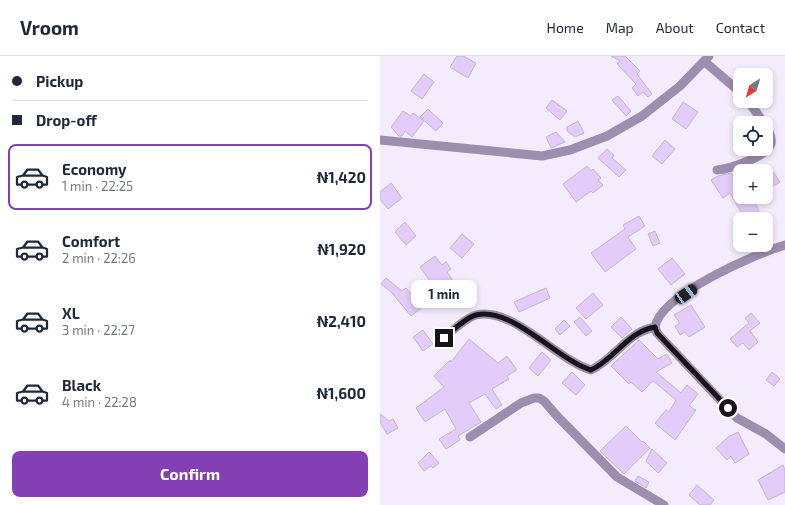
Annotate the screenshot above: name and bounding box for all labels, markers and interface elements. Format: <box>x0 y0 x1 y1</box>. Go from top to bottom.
text: Vroom <box>20 16 79 39</box>
text: Home <box>547 19 584 36</box>
text: Map <box>606 19 634 36</box>
text: About <box>656 19 694 36</box>
text: Contact <box>716 19 765 36</box>
north arrow <box>733 68 773 108</box>
map controls <box>733 68 773 252</box>
text: Pickup <box>36 72 83 90</box>
text: Drop-off <box>36 111 97 129</box>
button: locate <box>733 116 773 156</box>
icon: car <box>14 159 50 195</box>
text: Economy <box>62 160 127 178</box>
button: + <box>733 164 773 204</box>
text: ₦1,420 <box>317 168 366 186</box>
text: 1 min · 22:25 <box>62 178 133 194</box>
button: − <box>733 212 773 252</box>
icon: car <box>14 231 50 267</box>
text: Comfort <box>62 232 120 250</box>
text: ₦1,920 <box>317 240 366 258</box>
text: 2 min · 22:26 <box>62 250 136 266</box>
callout: 1 min <box>411 280 477 308</box>
car <box>673 282 699 306</box>
text: 1 min <box>428 286 460 302</box>
icon: car <box>14 303 50 339</box>
text: XL <box>62 304 80 322</box>
text: ₦2,410 <box>317 312 366 330</box>
text: 3 min · 22:27 <box>62 322 135 338</box>
route end <box>435 329 453 347</box>
icon: car <box>14 375 50 411</box>
text: Black <box>62 376 101 394</box>
text: ₦1,600 <box>317 384 366 402</box>
text: 4 min · 22:28 <box>62 394 137 410</box>
route start <box>719 399 737 417</box>
button: Confirm <box>12 451 368 497</box>

